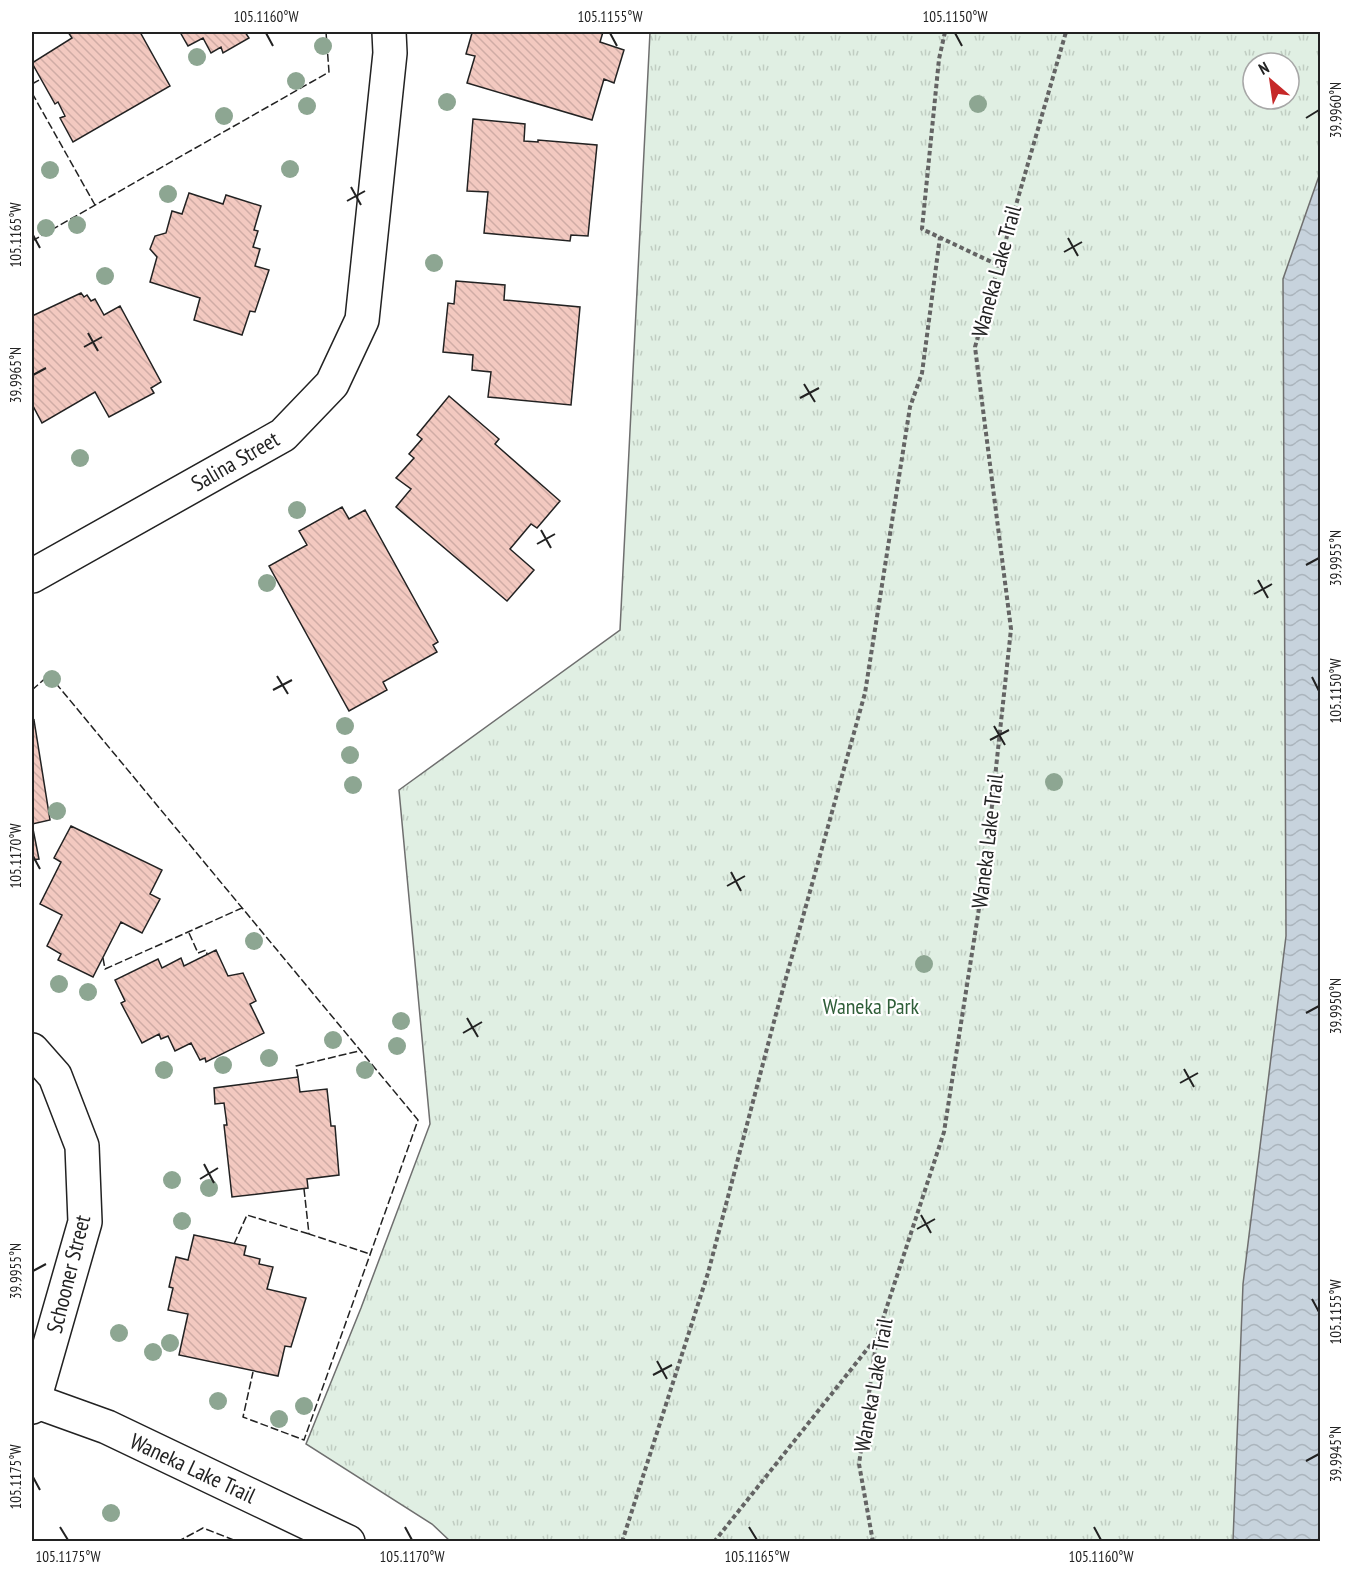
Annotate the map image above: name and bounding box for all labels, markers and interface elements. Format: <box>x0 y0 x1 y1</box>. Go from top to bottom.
text: 105.1160°W <box>233 7 299 26</box>
text: 105.1155°W <box>577 7 643 26</box>
text: 105.1150°W <box>922 7 988 26</box>
north arrow <box>1241 51 1301 111</box>
text: N <box>1255 57 1272 79</box>
text: 39.9960°N <box>1326 82 1345 138</box>
street label: Waneka Lake Trail <box>965 201 1027 340</box>
text: 105.1165°W <box>6 202 25 268</box>
text: 39.9965°N <box>6 347 25 403</box>
street label: Salina Street <box>186 425 284 497</box>
text: 39.9955°N <box>1326 530 1345 586</box>
text: 105.1150°W <box>1326 658 1345 724</box>
street label: Waneka Lake Trail <box>965 771 1009 910</box>
text: 105.1170°W <box>6 823 25 889</box>
text: 39.9950°N <box>1326 978 1345 1034</box>
park label: Waneka Park <box>823 992 920 1020</box>
street label: Schooner Street <box>40 1212 96 1336</box>
text: 39.9955°N <box>6 1243 25 1299</box>
text: 105.1155°W <box>1326 1279 1345 1345</box>
street label: Waneka Lake Trail <box>847 1315 899 1454</box>
text: 39.9945°N <box>1326 1426 1345 1482</box>
street label: Waneka Lake Trail <box>126 1427 261 1510</box>
text: 105.1175°W <box>6 1444 25 1510</box>
text: 105.1175°W <box>35 1547 101 1566</box>
text: 105.1170°W <box>379 1547 445 1566</box>
text: 105.1165°W <box>724 1547 790 1566</box>
text: 105.1160°W <box>1068 1547 1134 1566</box>

